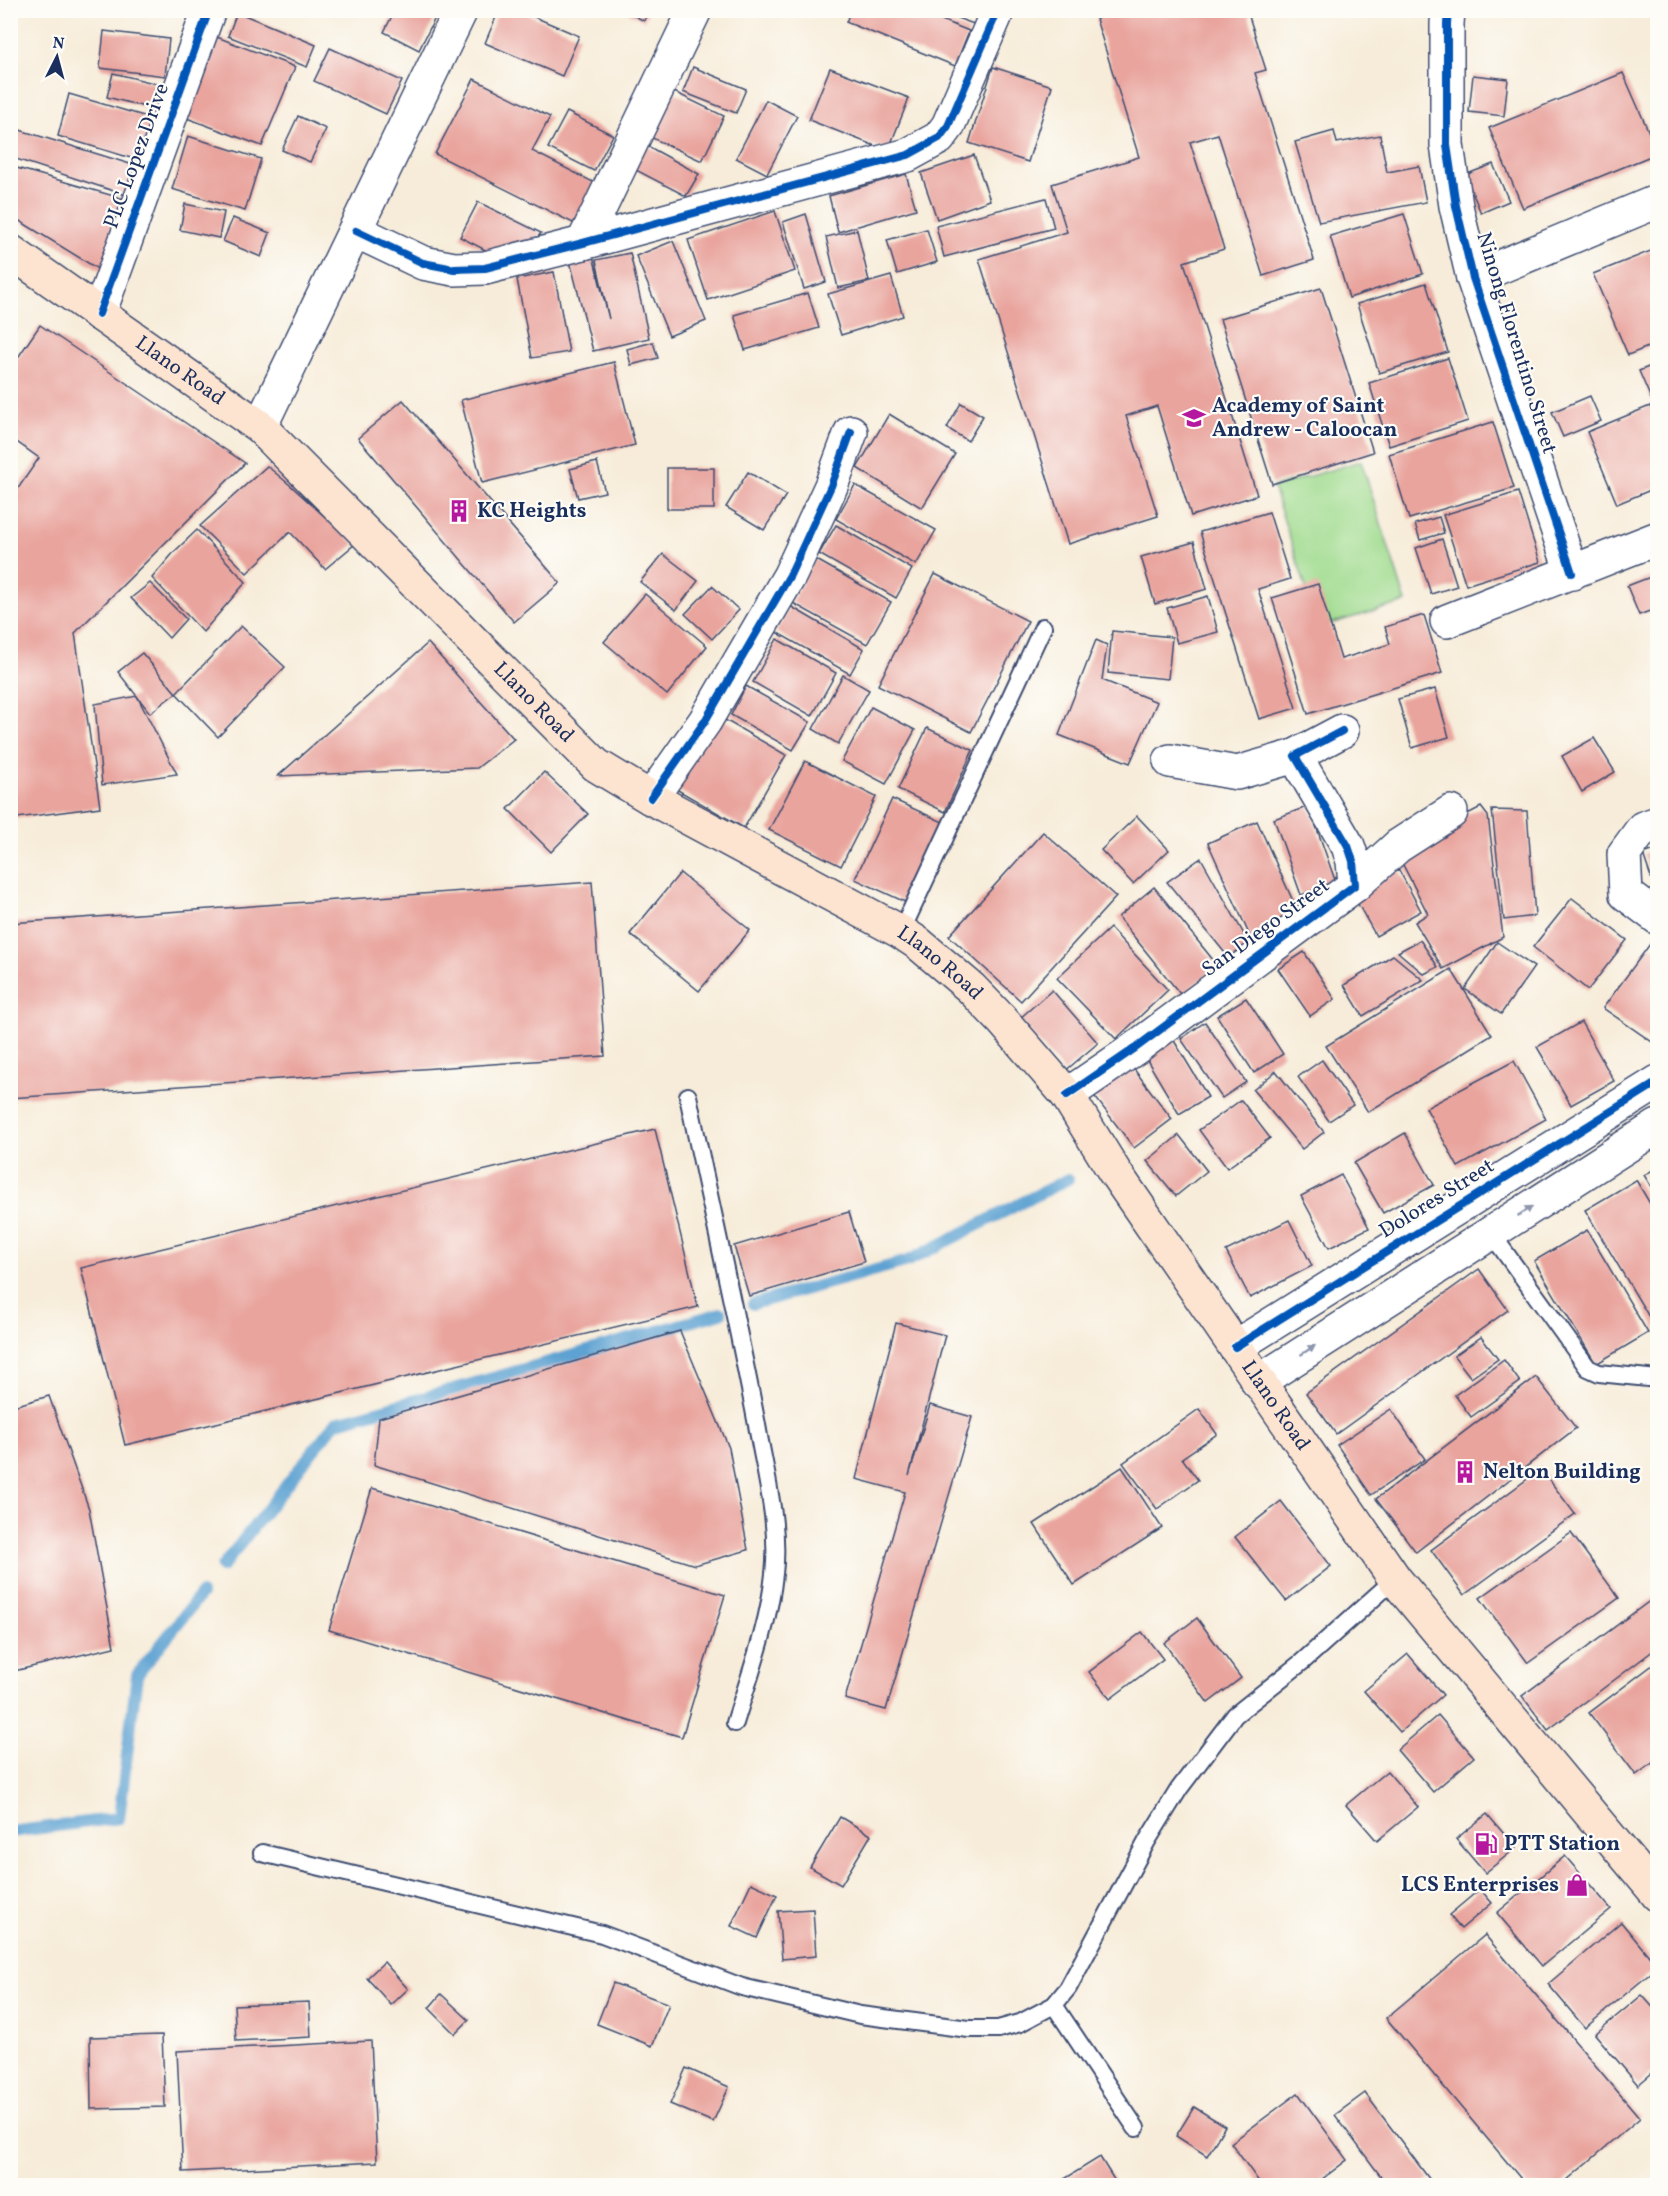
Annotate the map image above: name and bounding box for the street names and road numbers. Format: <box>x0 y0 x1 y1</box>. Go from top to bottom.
street label: PLC Lopez Drive <box>97 79 177 233</box>
street label: Ninong Florentino Street <box>1468 229 1564 457</box>
street label: Llano Road <box>129 329 231 413</box>
street label: Llano Road <box>487 655 581 749</box>
street label: San Diego Street <box>1196 872 1336 984</box>
street label: Llano Road <box>891 919 990 1007</box>
street label: Dolores Street <box>1374 1152 1500 1246</box>
street label: Llano Road <box>1234 1355 1317 1457</box>

